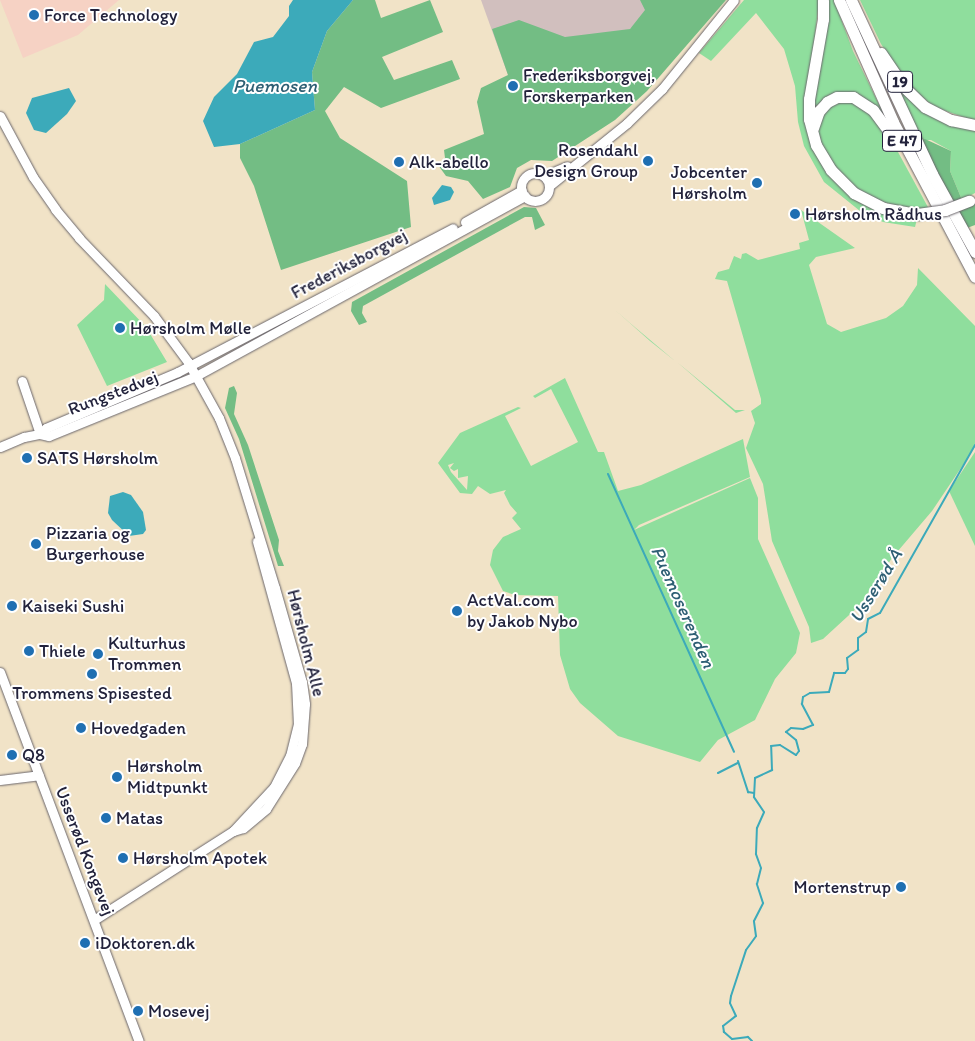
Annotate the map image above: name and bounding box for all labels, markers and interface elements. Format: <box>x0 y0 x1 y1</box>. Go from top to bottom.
place label: Force Technology <box>44 4 176 26</box>
marker: Force Technology <box>28 9 40 21</box>
place label: Frederiksborgvej, Forskerparken <box>523 65 656 108</box>
road number: 19 <box>886 68 914 95</box>
water label: Puemosen <box>233 75 317 97</box>
marker: Frederiksborgvej, Forskerparken <box>507 80 519 92</box>
road number: E 47 <box>882 128 922 154</box>
place label: Rosendahl Design Group <box>534 140 638 182</box>
place label: Alk-abello <box>409 151 489 173</box>
marker: Rosendahl Design Group <box>642 155 654 167</box>
marker: Alk-abello <box>393 156 405 168</box>
place label: Jobcenter Hørsholm <box>671 162 747 204</box>
marker: Jobcenter Hørsholm <box>751 177 763 189</box>
place label: Hørsholm Rådhus <box>805 203 942 225</box>
marker: Hørsholm Rådhus <box>789 208 801 220</box>
street label: Frederiksborgvej <box>287 224 411 304</box>
place label: Hørsholm Mølle <box>130 317 251 339</box>
marker: Hørsholm Mølle <box>114 322 126 334</box>
street label: Rungstedvej <box>65 366 161 420</box>
place label: SATS Hørsholm <box>37 447 158 469</box>
marker: SATS Hørsholm <box>21 452 33 464</box>
place label: Pizzaria og Burgerhouse <box>46 523 145 566</box>
marker: Pizzaria og Burgerhouse <box>30 538 42 550</box>
water label: Puemoserenden <box>646 543 720 671</box>
water label: Usserød Å <box>844 545 908 627</box>
street label: Hørsholm Alle <box>282 587 330 699</box>
place label: ActVal.com by Jakob Nybo <box>467 590 578 632</box>
place label: Kaiseki Sushi <box>22 595 124 617</box>
marker: Kaiseki Sushi <box>6 600 18 612</box>
marker: ActVal.com by Jakob Nybo <box>451 605 463 617</box>
place label: Kulturhus Trommen <box>108 633 186 676</box>
place label: Thiele <box>39 640 86 662</box>
marker: Thiele <box>23 645 35 657</box>
marker: Kulturhus Trommen <box>92 648 104 660</box>
marker: Trommens Spisested <box>86 668 98 680</box>
place label: Trommens Spisested <box>12 682 172 704</box>
place label: Hovedgaden <box>91 717 186 739</box>
marker: Hovedgaden <box>75 722 87 734</box>
place label: Q8 <box>22 744 45 766</box>
marker: Q8 <box>6 749 18 761</box>
place label: Hørsholm Midtpunkt <box>127 756 208 799</box>
marker: Hørsholm Midtpunkt <box>111 771 123 783</box>
street label: Usserød Kongevej <box>50 783 120 919</box>
place label: Matas <box>116 807 163 829</box>
marker: Matas <box>100 812 112 824</box>
place label: Hørsholm Apotek <box>133 847 267 869</box>
marker: Hørsholm Apotek <box>117 852 129 864</box>
place label: Mortenstrup <box>794 876 891 898</box>
marker: Mortenstrup <box>895 881 907 893</box>
place label: iDoktoren.dk <box>95 932 195 954</box>
marker: iDoktoren.dk <box>79 937 91 949</box>
place label: Mosevej <box>148 1000 209 1022</box>
marker: Mosevej <box>132 1005 144 1017</box>

